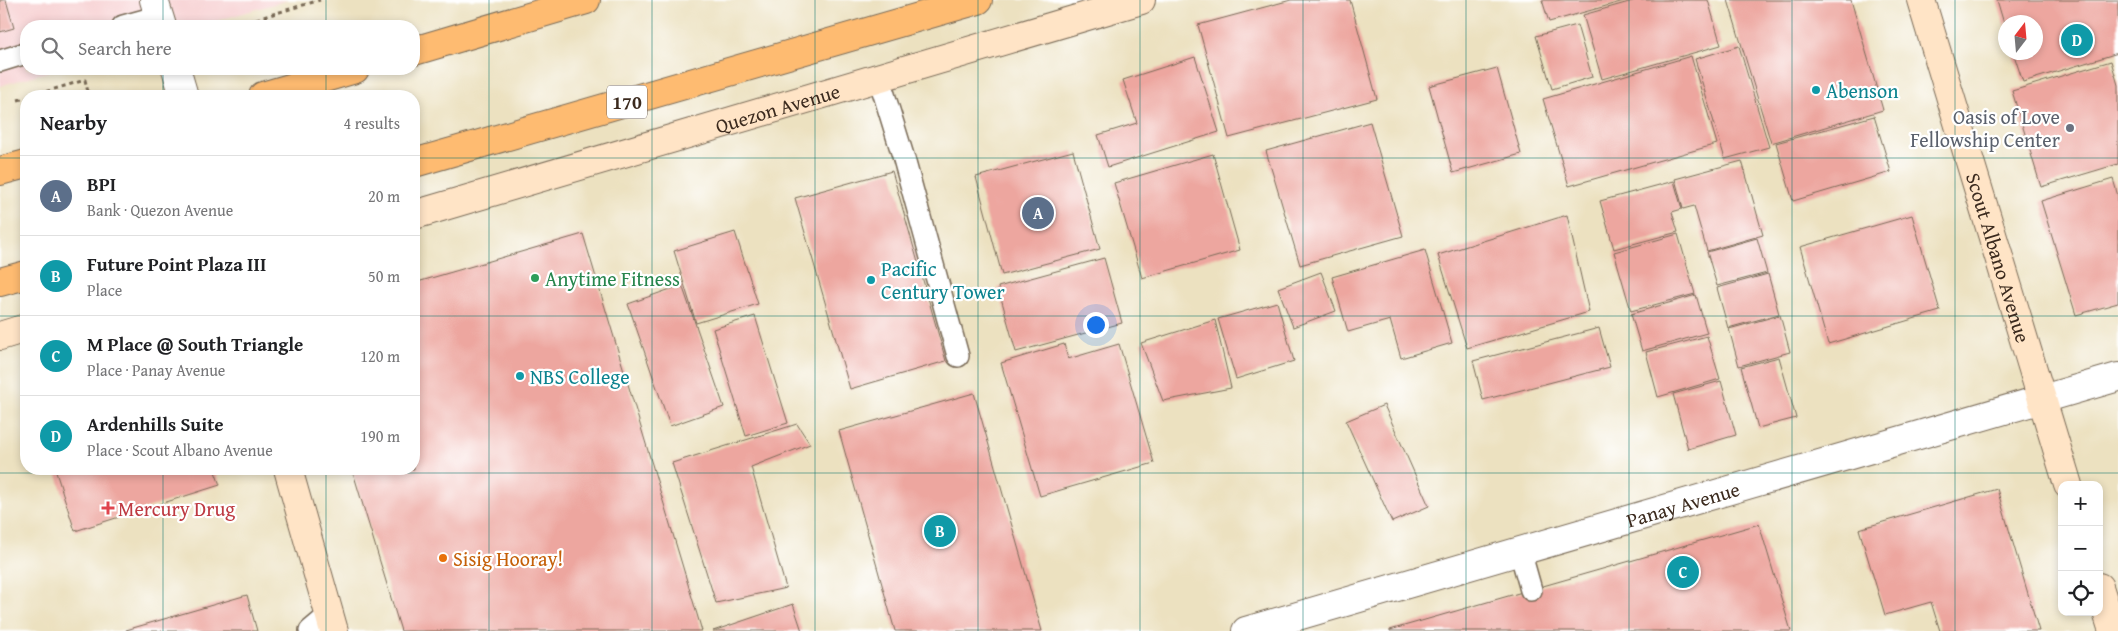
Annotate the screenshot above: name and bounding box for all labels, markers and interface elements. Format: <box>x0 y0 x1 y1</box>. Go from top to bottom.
north arrow <box>1998 15 2043 60</box>
search box <box>20 20 420 75</box>
pin: D <box>2061 21 2093 59</box>
icon: search <box>38 34 66 62</box>
text: Search here <box>78 34 172 62</box>
street label: Quezon Avenue <box>712 75 843 140</box>
place label: Abenson <box>1826 76 1898 105</box>
marker: Abenson <box>1810 84 1822 96</box>
road number: 170 <box>607 85 647 118</box>
place label: Oasis of Love Fellowship Center <box>1910 102 2060 154</box>
text: Nearby <box>40 107 107 138</box>
text: 4 results <box>343 111 400 135</box>
marker: Oasis of Love Fellowship Center <box>2064 122 2076 134</box>
street label: Scout Albano Avenue <box>1960 169 2038 346</box>
text: BPI <box>87 170 116 198</box>
text: A <box>51 184 61 208</box>
text: 20 m <box>368 184 400 208</box>
pin: A <box>1022 194 1054 232</box>
text: Bank · Quezon Avenue <box>87 198 233 222</box>
text: Future Point Plaza III <box>87 250 266 278</box>
place label: Pacific Century Tower <box>881 254 1005 306</box>
text: B <box>51 264 61 288</box>
text: 50 m <box>368 264 400 288</box>
place label: Anytime Fitness <box>545 264 680 293</box>
marker: Anytime Fitness <box>529 272 541 284</box>
marker: Pacific Century Tower <box>865 274 877 286</box>
text: Place <box>87 278 122 302</box>
your location <box>1083 312 1109 338</box>
text: M Place @ South Triangle <box>87 330 303 358</box>
text: C <box>51 344 61 368</box>
text: 120 m <box>360 344 400 368</box>
text: Place · Panay Avenue <box>87 358 225 382</box>
place label: NBS College <box>530 362 630 391</box>
marker: NBS College <box>514 370 526 382</box>
text: Ardenhills Suite <box>87 410 224 438</box>
text: D <box>51 424 61 448</box>
text: 190 m <box>360 424 400 448</box>
text: Place · Scout Albano Avenue <box>87 438 273 462</box>
street label: Panay Avenue <box>1623 474 1743 534</box>
map controls <box>2058 481 2103 616</box>
button: + <box>2058 481 2103 526</box>
place label: Mercury Drug <box>118 494 235 523</box>
marker: Mercury Drug <box>102 502 114 514</box>
pin: B <box>924 512 956 550</box>
button: − <box>2058 526 2103 571</box>
place label: Sisig Hooray! <box>453 544 563 573</box>
marker: Sisig Hooray! <box>437 552 449 564</box>
pin: C <box>1667 553 1699 591</box>
button: locate <box>2058 571 2103 616</box>

